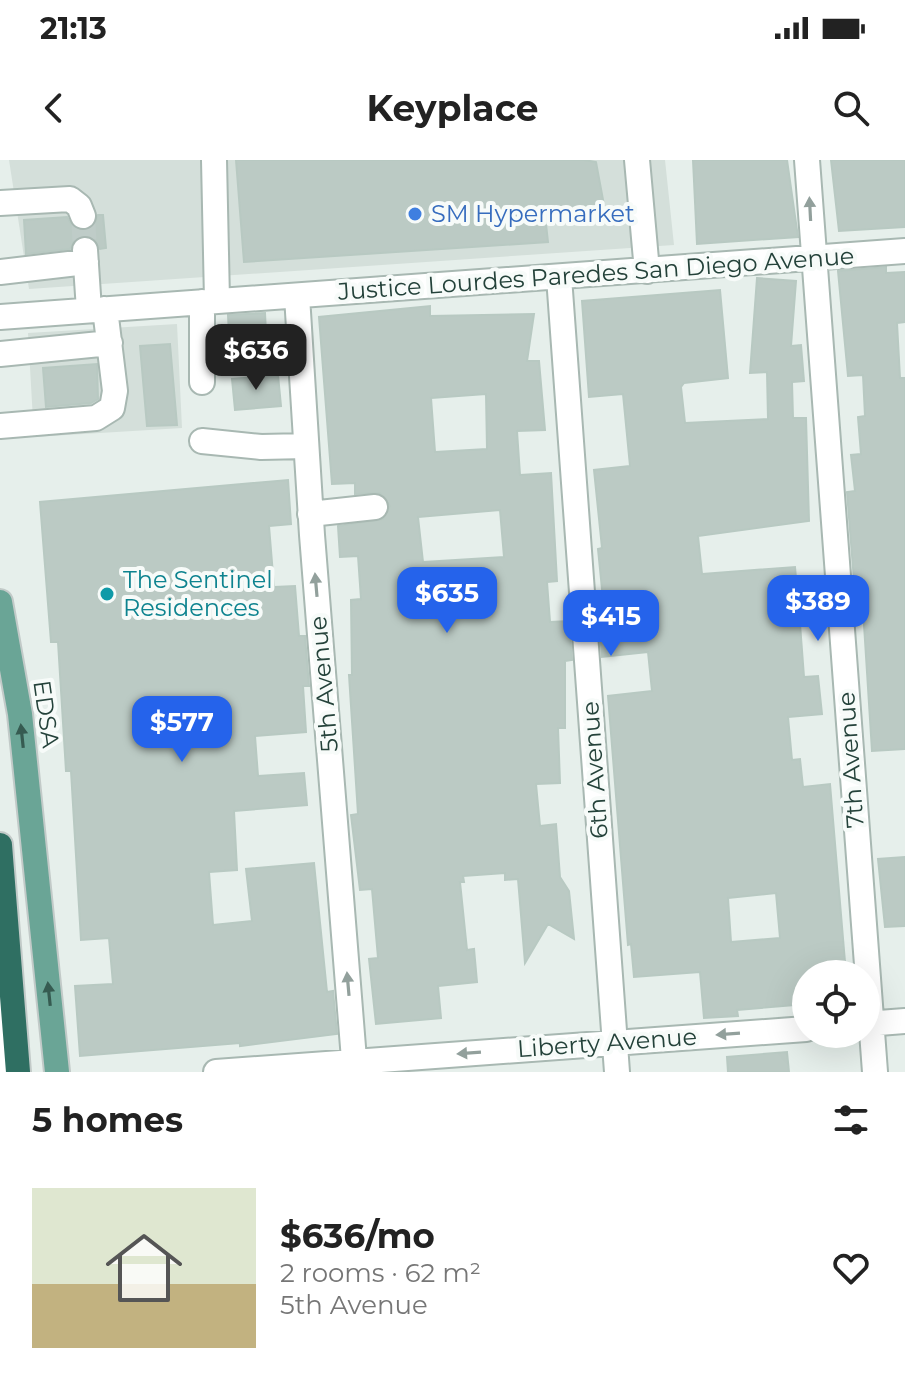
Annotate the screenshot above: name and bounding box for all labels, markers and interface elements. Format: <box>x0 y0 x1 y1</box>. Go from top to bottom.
text: 21:13 <box>40 10 107 47</box>
icon: back <box>32 86 76 130</box>
text: Keyplace <box>367 86 538 130</box>
icon: search <box>829 86 873 130</box>
one-way arrow <box>803 196 816 221</box>
place label: SM Hypermarket <box>431 199 635 228</box>
marker: SM Hypermarket <box>406 205 424 223</box>
street label: Justice Lourdes Paredes San Diego Avenue <box>336 241 855 306</box>
pin: $636 <box>209 324 303 392</box>
text: $636 <box>223 334 289 366</box>
place label: The Sentinel Residences <box>123 565 273 622</box>
pin: $635 <box>400 567 494 635</box>
one-way arrow <box>309 572 322 597</box>
pin: $389 <box>771 575 865 643</box>
text: $635 <box>415 577 479 609</box>
marker: The Sentinel Residences <box>98 585 116 603</box>
text: $389 <box>785 585 851 617</box>
pin: $415 <box>564 590 658 658</box>
text: $415 <box>581 600 641 632</box>
street label: 5th Avenue <box>303 615 344 753</box>
street label: EDSA <box>27 678 66 750</box>
street label: 7th Avenue <box>831 691 870 829</box>
pin: $577 <box>135 696 229 764</box>
street label: 6th Avenue <box>575 700 614 840</box>
text: $577 <box>150 706 214 738</box>
one-way arrow <box>16 723 29 748</box>
map controls <box>792 960 880 1048</box>
button: locate <box>792 960 880 1048</box>
one-way arrow <box>341 971 354 996</box>
one-way arrow <box>42 981 55 1006</box>
street label: Liberty Avenue <box>516 1022 698 1063</box>
one-way arrow <box>715 1028 740 1041</box>
one-way arrow <box>456 1047 481 1060</box>
icon: filters <box>829 1098 873 1142</box>
text: 5 homes <box>32 1099 183 1141</box>
text: $636/mo <box>280 1215 435 1257</box>
icon: home <box>96 1220 192 1316</box>
icon: heart <box>829 1246 873 1290</box>
text: 2 rooms · 62 m² <box>280 1257 481 1289</box>
text: 5th Avenue <box>280 1289 428 1321</box>

